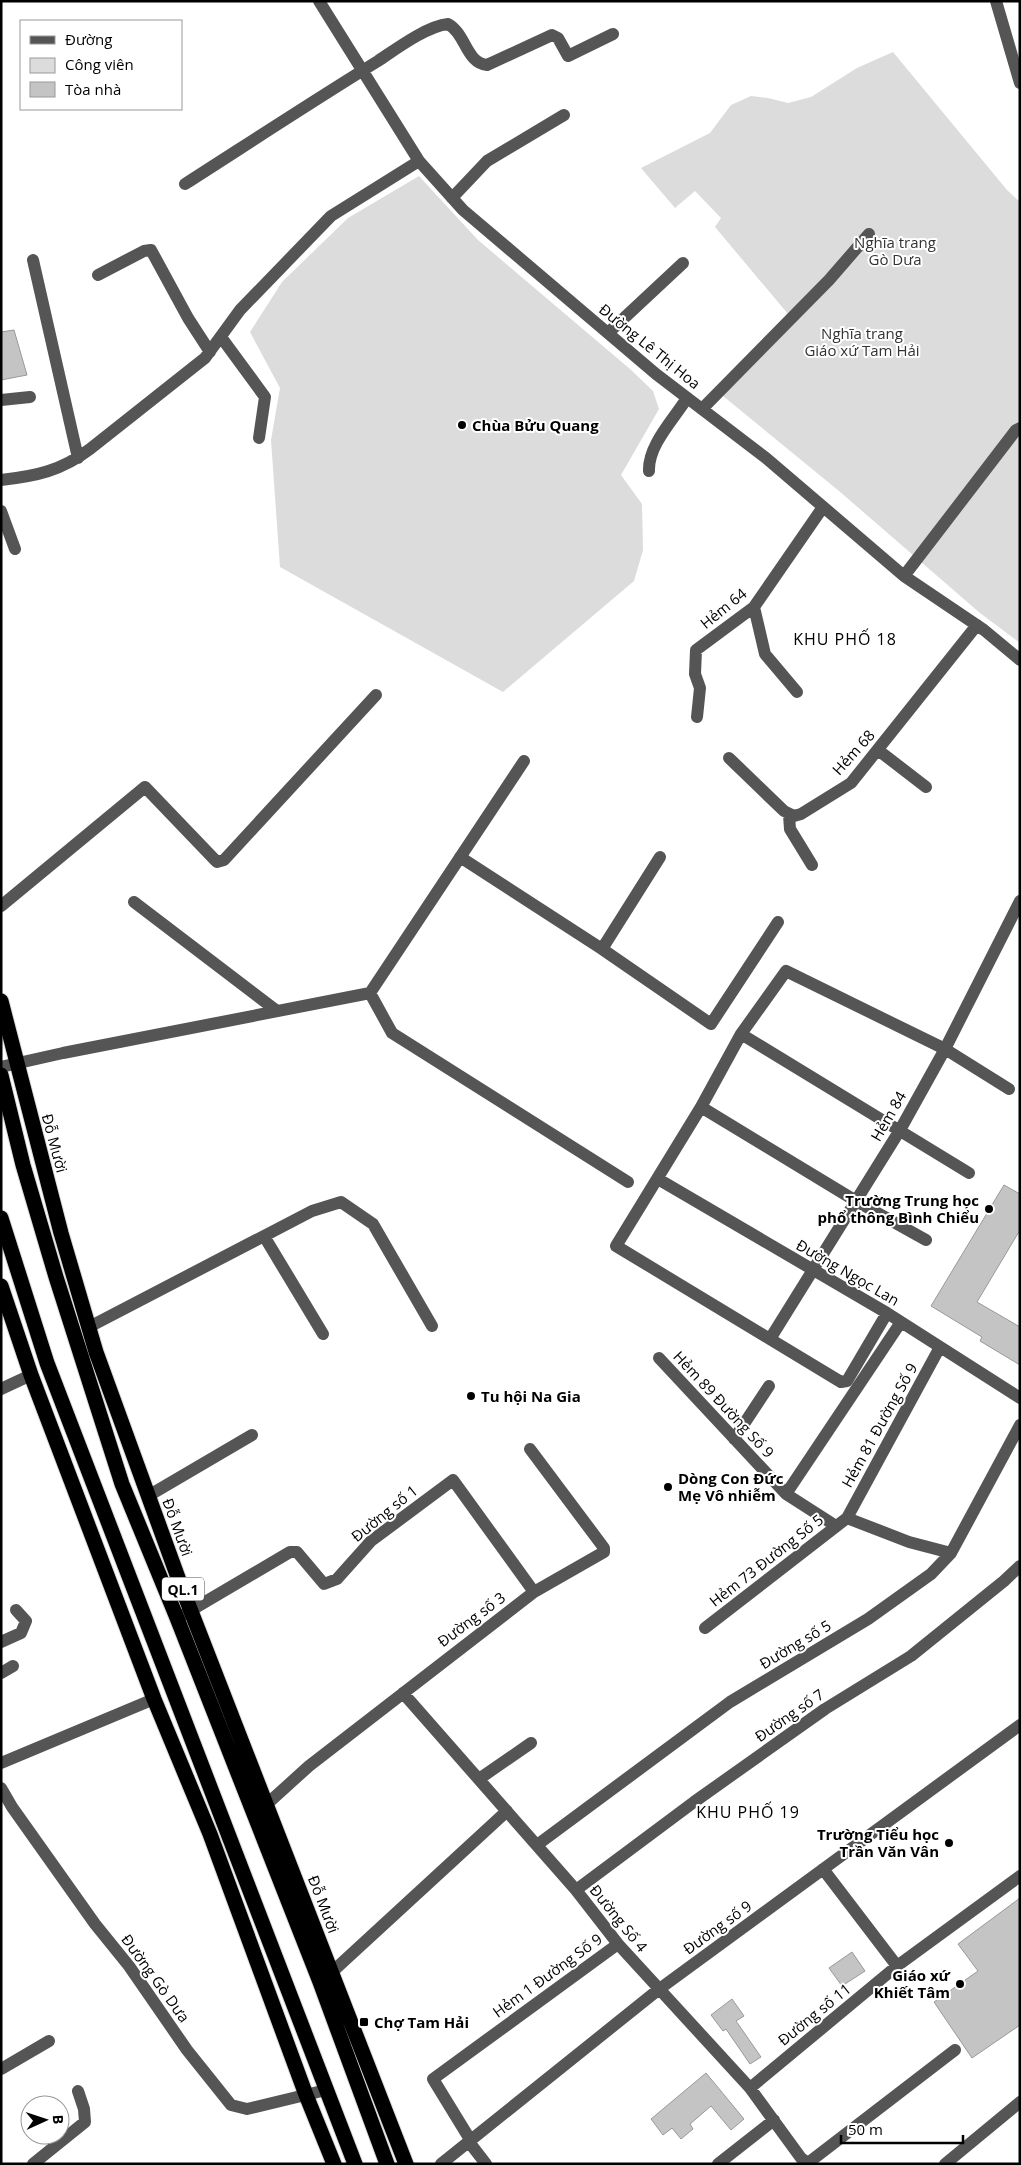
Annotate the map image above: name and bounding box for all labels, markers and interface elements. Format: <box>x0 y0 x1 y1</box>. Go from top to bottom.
legend <box>20 20 182 110</box>
text: Đường <box>65 29 112 49</box>
text: Công viên <box>65 54 134 74</box>
text: Tòa nhà <box>65 79 121 99</box>
park label: Nghĩa trang Gò Dưa <box>854 232 936 269</box>
street label: Đường Lê Thị Hoa <box>595 299 705 393</box>
park label: Nghĩa trang Giáo xứ Tam Hải <box>804 323 920 360</box>
place label: Chùa Bửu Quang <box>472 415 599 435</box>
marker: Chùa Bửu Quang <box>456 419 468 431</box>
street label: Hẻm 64 <box>696 583 751 633</box>
district label: KHU PHỐ 18 <box>793 628 897 650</box>
street label: Hẻm 68 <box>827 725 879 779</box>
street label: Hẻm 84 <box>866 1087 910 1145</box>
street label: Đỗ Mười <box>38 1111 72 1175</box>
place label: Trường Trung học phổ thông Bình Chiểu <box>818 1190 979 1227</box>
marker: Trường Trung học phổ thông Bình Chiểu <box>983 1203 995 1215</box>
street label: Đường Ngọc Lan <box>793 1234 903 1310</box>
street label: Hẻm 89 Đường Số 9 <box>669 1346 779 1462</box>
street label: Hẻm 81 Đường Số 9 <box>836 1359 922 1491</box>
place label: Tu hội Na Gia <box>481 1386 581 1406</box>
marker: Tu hội Na Gia <box>465 1390 477 1402</box>
place label: Dòng Con Đức Mẹ Vô nhiễm <box>678 1468 784 1505</box>
street label: Đường số 1 <box>347 1480 421 1546</box>
marker: Dòng Con Đức Mẹ Vô nhiễm <box>662 1481 674 1493</box>
street label: Đỗ Mười <box>158 1495 198 1559</box>
street label: Hẻm 73 Đường Số 5 <box>705 1509 827 1611</box>
road number: QL.1 <box>162 1578 204 1600</box>
street label: Đường số 3 <box>433 1587 509 1651</box>
street label: Đường số 5 <box>756 1615 834 1673</box>
street label: Đường số 7 <box>751 1684 827 1746</box>
district label: KHU PHỐ 19 <box>696 1801 800 1823</box>
place label: Trường Tiểu học Trần Văn Vân <box>817 1824 939 1861</box>
marker: Trường Tiểu học Trần Văn Vân <box>943 1837 955 1849</box>
street label: Đỗ Mười <box>304 1872 344 1936</box>
street label: Đường Số 4 <box>586 1880 653 1956</box>
street label: Đường số 9 <box>679 1895 755 1959</box>
street label: Hẻm 1 Đường Số 9 <box>488 1929 606 2021</box>
street label: Đường Gò Dưa <box>117 1930 195 2026</box>
place label: Giáo xứ Khiết Tâm <box>874 1965 952 2002</box>
street label: Đường số 11 <box>773 1978 855 2050</box>
marker: Giáo xứ Khiết Tâm <box>954 1978 966 1990</box>
place label: Chợ Tam Hải <box>374 2012 469 2032</box>
marker: Chợ Tam Hải <box>358 2016 370 2028</box>
north arrow <box>20 2095 70 2145</box>
scale bar <box>841 2112 964 2144</box>
text: B <box>49 2114 68 2124</box>
text: 50 m <box>848 2119 883 2139</box>

